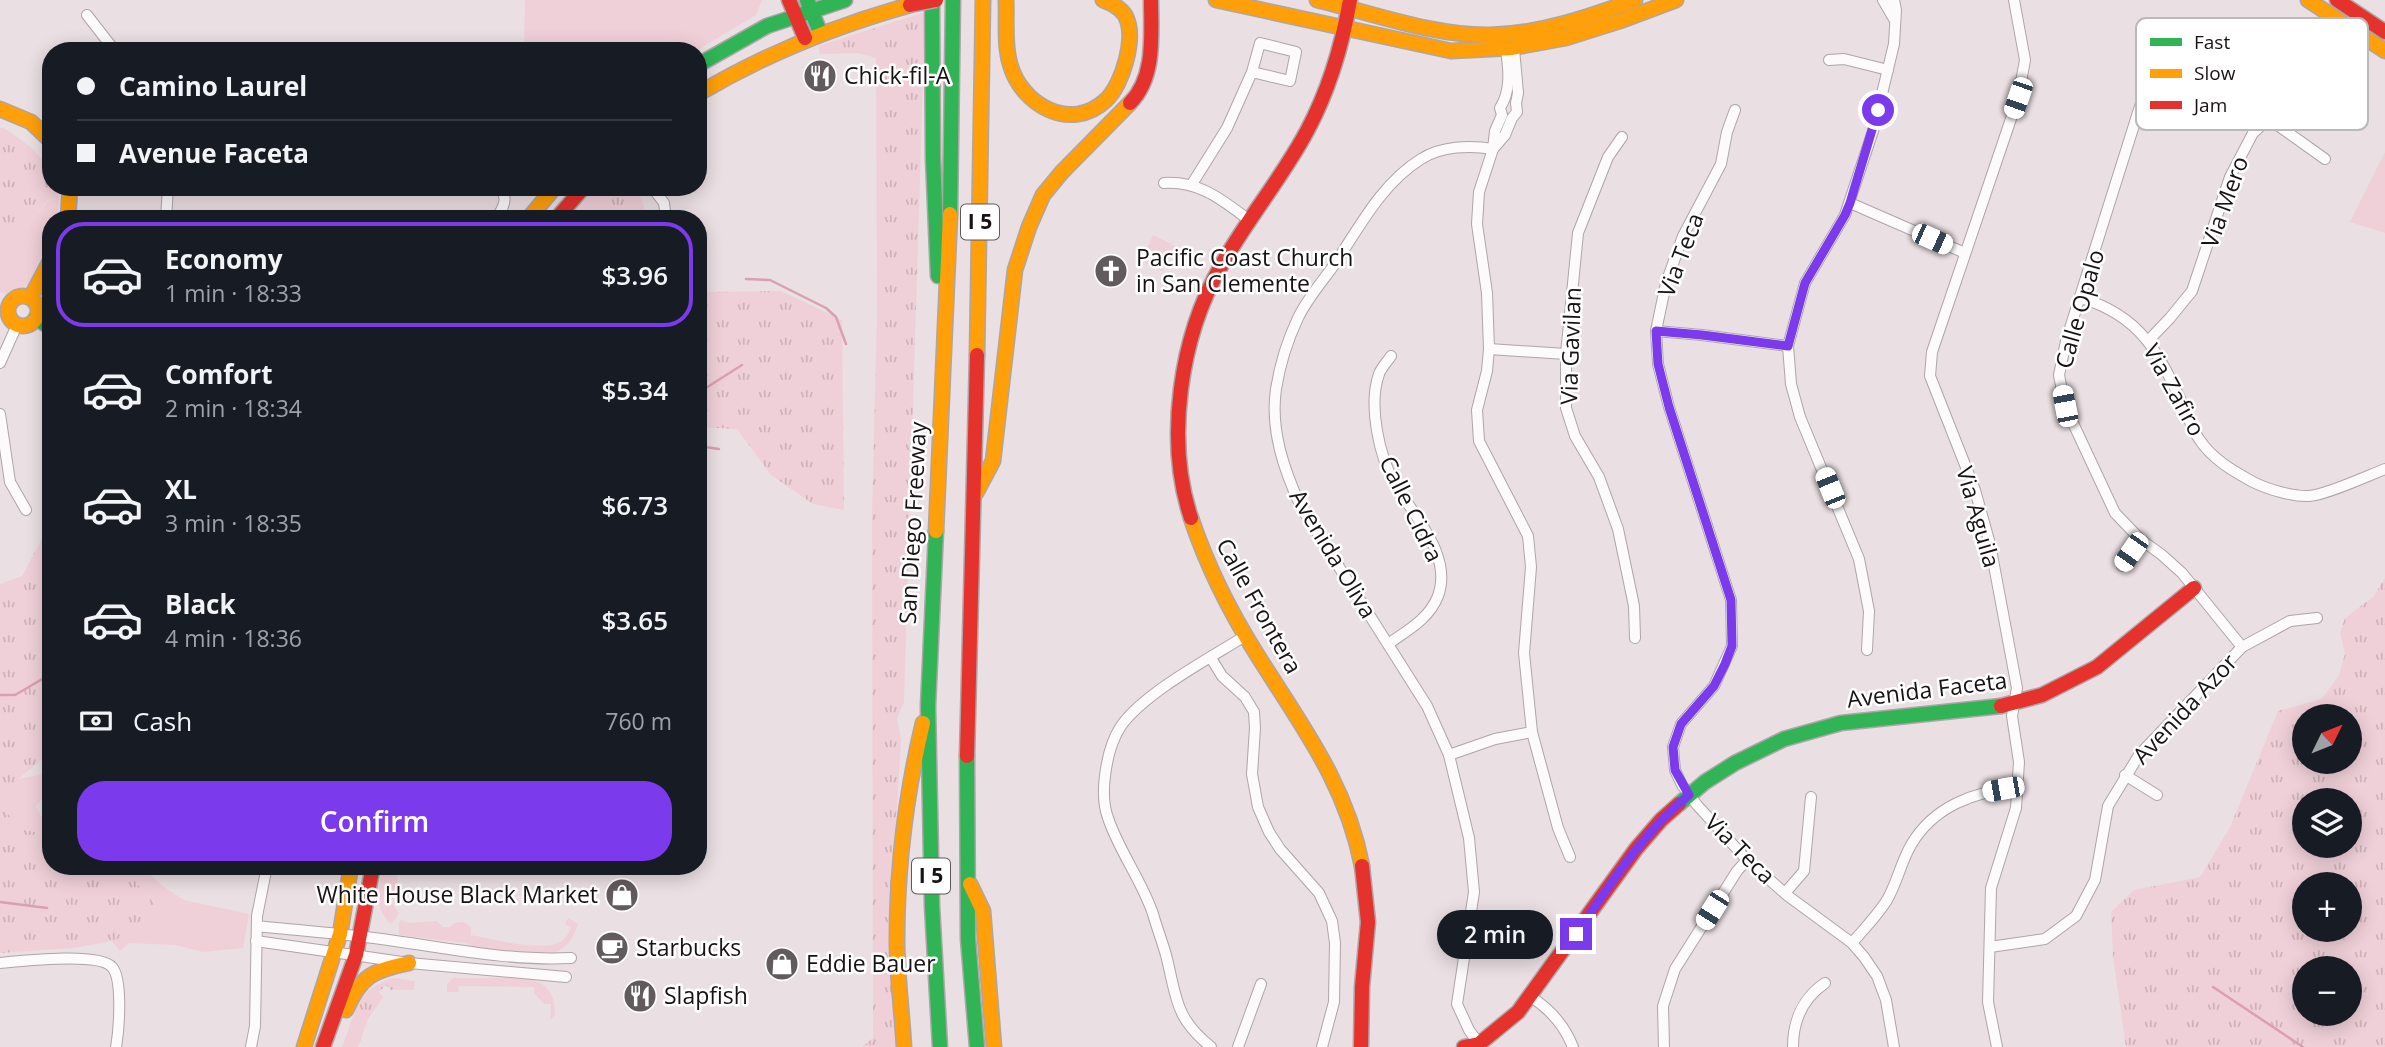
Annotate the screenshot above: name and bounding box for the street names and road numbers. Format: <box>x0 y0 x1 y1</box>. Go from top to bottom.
street label: Via Mero <box>2193 151 2255 252</box>
road number: I 5 <box>961 204 999 240</box>
street label: Via Teca <box>1649 208 1711 301</box>
street label: Calle Opalo <box>2047 246 2111 372</box>
street label: Via Gavilan <box>1552 287 1588 405</box>
street label: Via Zafiro <box>2136 338 2213 441</box>
street label: San Diego Freeway <box>891 421 933 625</box>
street label: Calle Cidra <box>1372 450 1451 567</box>
street label: Via Aguila <box>1949 462 2009 571</box>
street label: Avenida Oliva <box>1283 483 1385 624</box>
street label: Calle Frontera <box>1209 532 1310 679</box>
street label: Avenida Azor <box>2125 646 2244 771</box>
street label: Avenida Faceta <box>1845 663 2009 715</box>
street label: Via Teca <box>1698 806 1783 891</box>
road number: I 5 <box>912 858 950 894</box>

